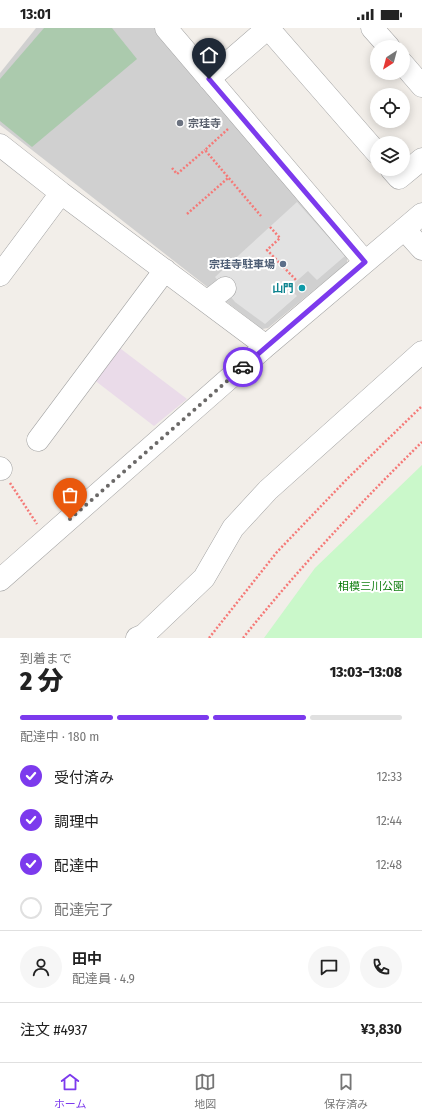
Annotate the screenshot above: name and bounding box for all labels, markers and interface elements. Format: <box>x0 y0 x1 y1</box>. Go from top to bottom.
text: 13:01 <box>20 5 51 23</box>
pin <box>192 38 226 79</box>
north arrow <box>370 40 410 80</box>
map controls <box>370 40 410 176</box>
icon: home <box>198 44 220 66</box>
button: locate <box>370 88 410 128</box>
place label: 宗珪寺 <box>188 117 221 130</box>
marker: 宗珪寺 <box>175 118 185 128</box>
button: layers <box>370 136 410 176</box>
place label: 宗珪寺駐車場 <box>209 258 275 271</box>
marker: 宗珪寺駐車場 <box>278 259 288 269</box>
place label: 山門 <box>272 282 294 295</box>
marker: 山門 <box>297 283 307 293</box>
courier <box>223 347 263 387</box>
icon: car <box>232 356 254 378</box>
pin <box>53 478 87 519</box>
icon: bag <box>59 484 81 506</box>
park label: 相模三川公園 <box>338 580 404 593</box>
text: 到着まで <box>20 651 72 666</box>
text: 13:03–13:08 <box>330 663 402 681</box>
text: 2 分 <box>20 666 63 697</box>
text: 配達中 · 180 m <box>20 729 99 744</box>
icon: check <box>20 765 42 787</box>
text: 受付済み <box>54 769 114 787</box>
text: 12:33 <box>377 769 402 784</box>
icon: check <box>20 809 42 831</box>
text: 調理中 <box>54 813 99 831</box>
text: 12:44 <box>376 813 402 828</box>
icon: check <box>20 853 42 875</box>
text: 配達中 <box>54 857 99 875</box>
text: 12:48 <box>376 857 402 872</box>
text: 配達完了 <box>54 901 114 919</box>
button: person <box>20 946 62 988</box>
button: chat <box>308 946 350 988</box>
button: phone <box>360 946 402 988</box>
text: 田中 <box>72 950 102 968</box>
text: 配達員 · 4.9 <box>72 971 135 986</box>
text: ¥3,830 <box>361 1020 402 1038</box>
text: 注文 #4937 <box>20 1021 87 1039</box>
tab: ホーム <box>54 1071 87 1111</box>
tab: 地図 <box>194 1071 216 1111</box>
tab: 保存済み <box>324 1071 368 1111</box>

